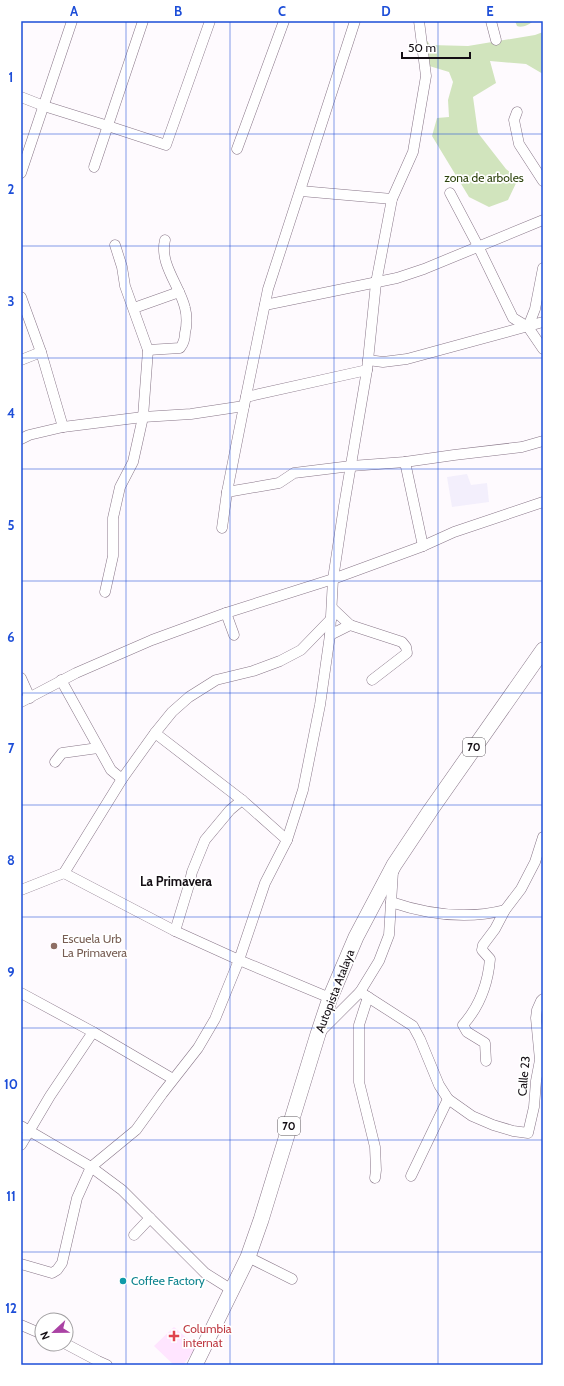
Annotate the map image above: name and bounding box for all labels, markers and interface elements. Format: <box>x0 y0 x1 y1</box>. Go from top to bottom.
text: A <box>70 3 79 19</box>
text: B <box>174 3 182 19</box>
text: C <box>278 3 286 19</box>
text: D <box>381 3 391 19</box>
text: E <box>486 3 494 19</box>
scale bar <box>402 34 470 60</box>
text: 50 m <box>408 40 436 55</box>
text: 1 <box>9 69 13 85</box>
park label: zona de arboles <box>444 170 524 185</box>
text: 2 <box>8 181 15 197</box>
text: 3 <box>7 293 15 309</box>
text: 4 <box>7 405 15 421</box>
text: 5 <box>8 517 15 533</box>
text: 6 <box>7 629 15 645</box>
road number: 70 <box>463 738 485 756</box>
text: 7 <box>8 740 15 756</box>
text: 8 <box>7 852 15 868</box>
district label: La Primavera <box>140 873 213 889</box>
place label: Escuela Urb La Primavera <box>62 931 127 960</box>
marker: Escuela Urb La Primavera <box>49 941 59 951</box>
street label: Autopista Atalaya <box>312 947 357 1034</box>
text: 9 <box>7 964 15 980</box>
street label: Calle 23 <box>514 1055 533 1097</box>
text: 10 <box>4 1076 18 1092</box>
road number: 70 <box>278 1117 300 1135</box>
text: 11 <box>6 1188 16 1204</box>
place label: Coffee Factory <box>131 1273 205 1288</box>
marker: Coffee Factory <box>118 1276 128 1286</box>
text: 12 <box>5 1300 17 1316</box>
north arrow <box>34 1312 74 1352</box>
place label: Columbia internat <box>183 1321 232 1350</box>
text: N <box>37 1330 53 1342</box>
marker: Columbia internat <box>168 1330 180 1342</box>

